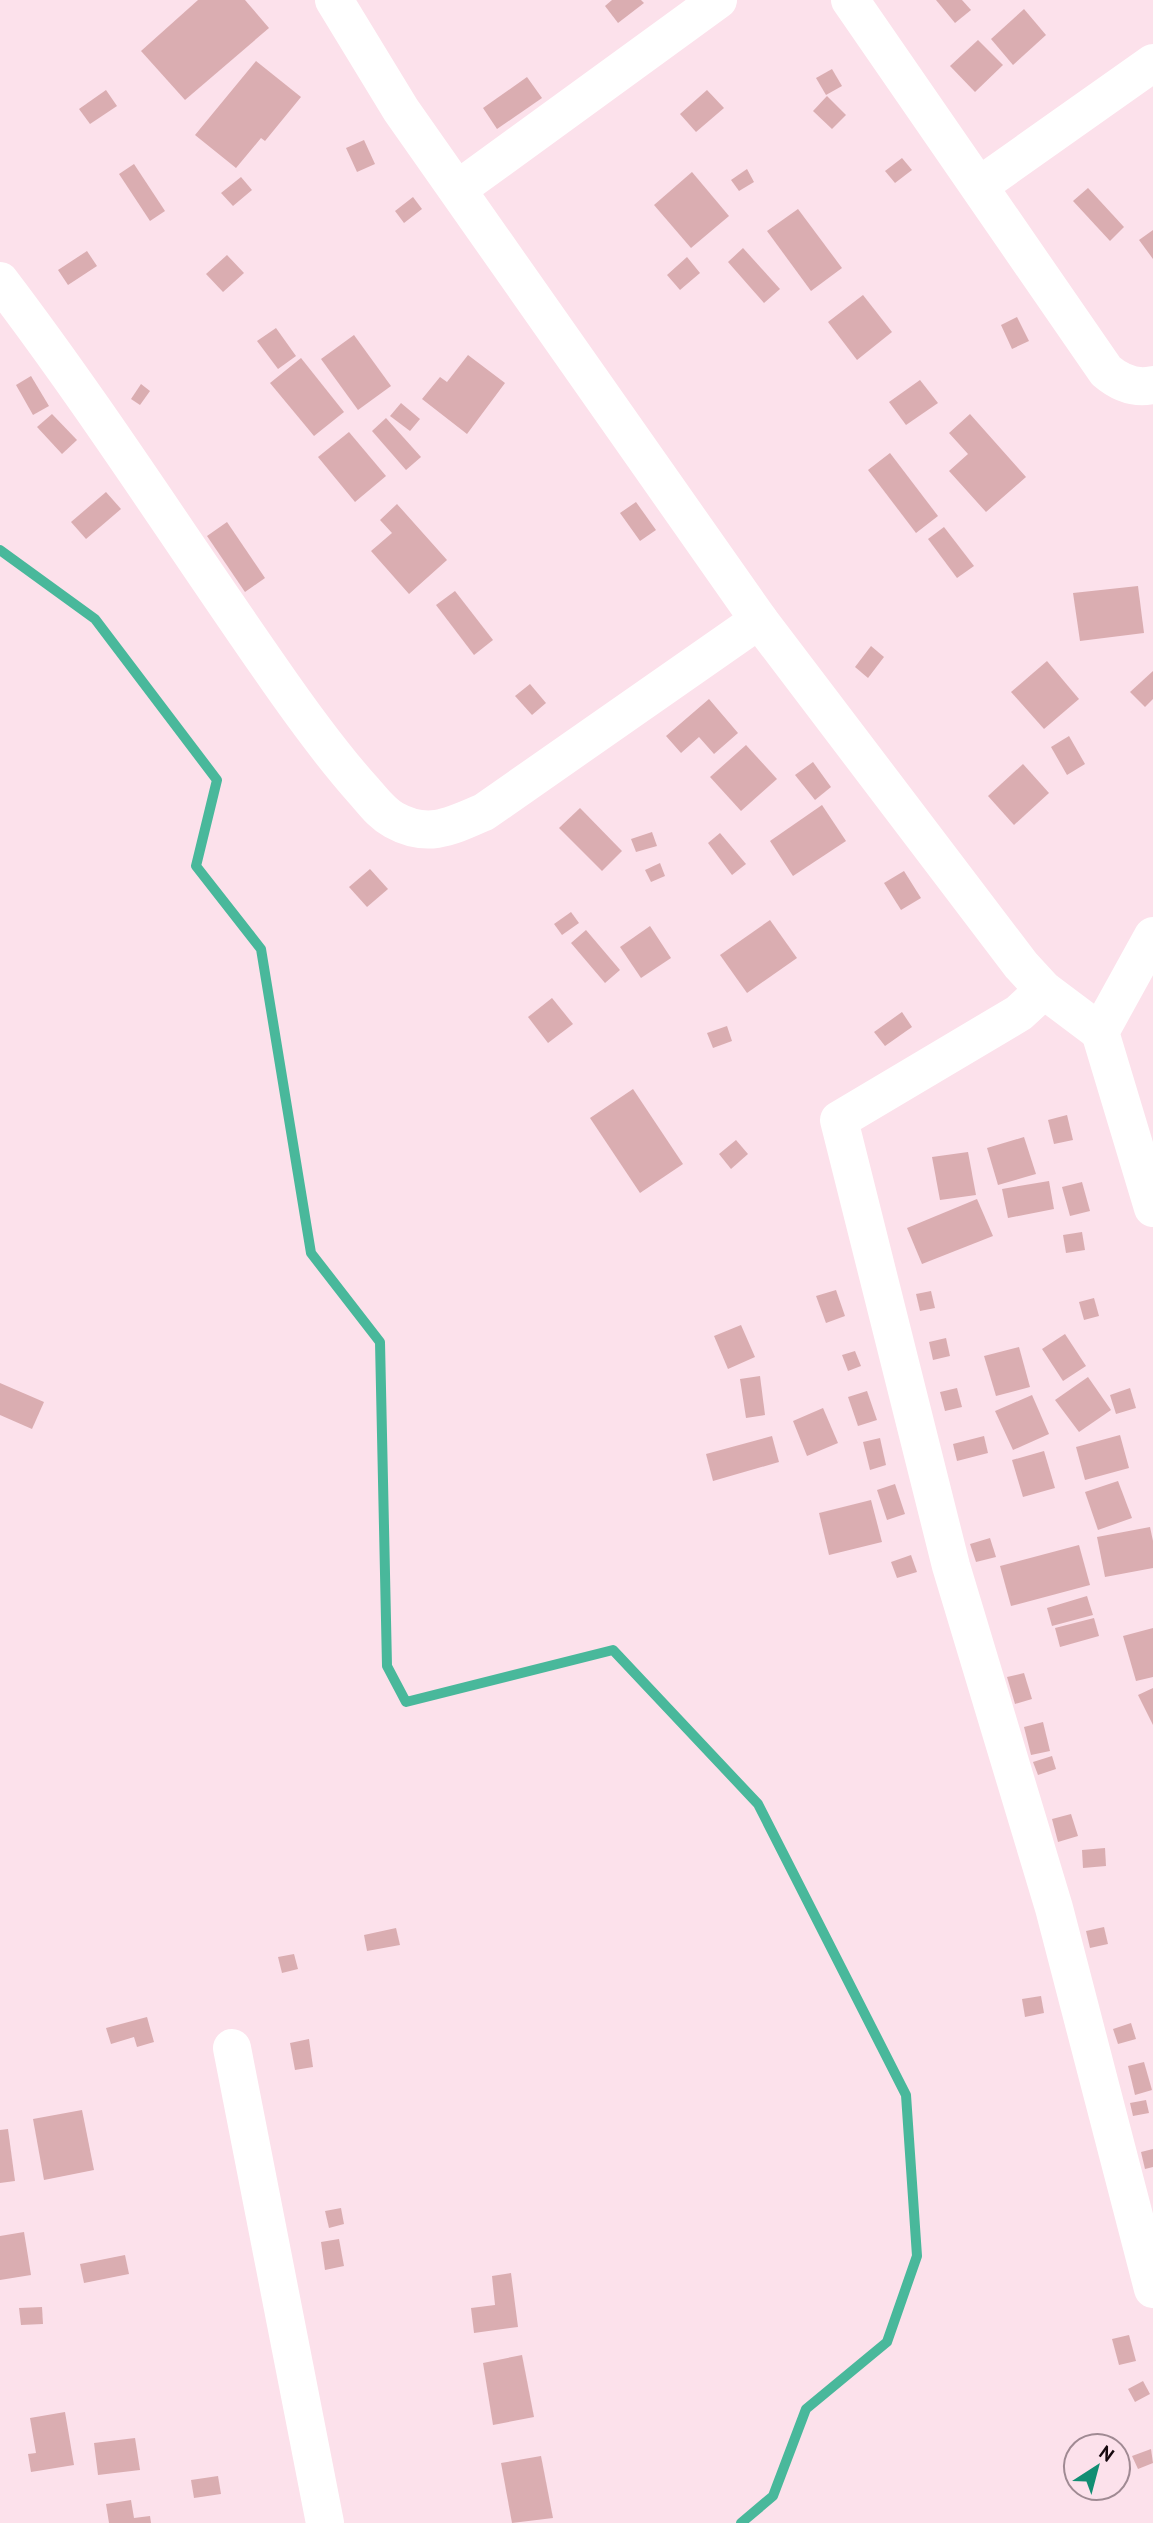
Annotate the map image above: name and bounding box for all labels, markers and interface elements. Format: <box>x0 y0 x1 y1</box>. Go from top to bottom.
north arrow <box>1062 2432 1132 2502</box>
text: N <box>1095 2440 1119 2467</box>

